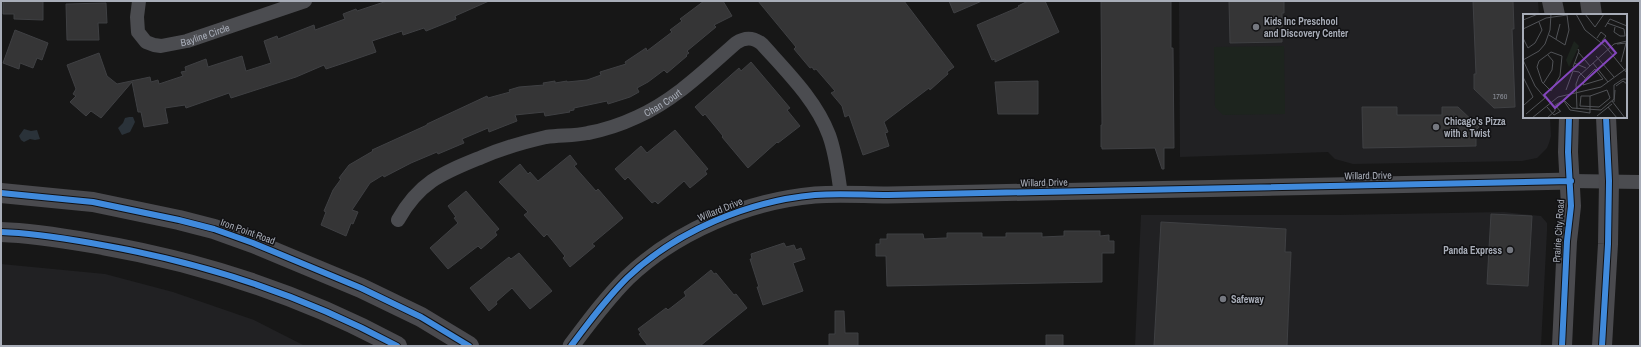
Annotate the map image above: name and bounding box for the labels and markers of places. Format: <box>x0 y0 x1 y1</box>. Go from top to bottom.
place label: Kids Inc Preschool and Discovery Center <box>1264 15 1349 40</box>
marker: Kids Inc Preschool and Discovery Center <box>1251 22 1261 32</box>
place label: Chicago's Pizza with a Twist <box>1444 115 1506 140</box>
marker: Chicago's Pizza with a Twist <box>1431 122 1441 132</box>
place label: Panda Express <box>1443 244 1502 257</box>
marker: Panda Express <box>1505 245 1515 255</box>
place label: Safeway <box>1231 293 1264 306</box>
marker: Safeway <box>1218 294 1228 304</box>

